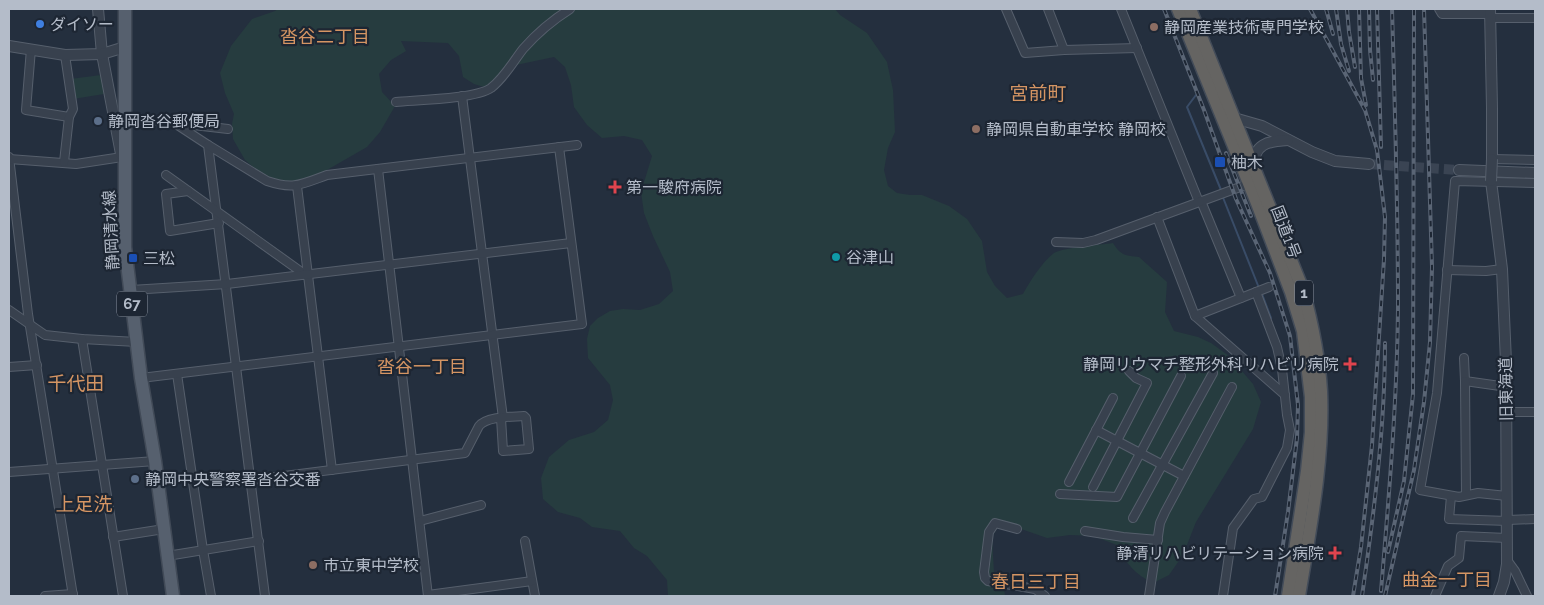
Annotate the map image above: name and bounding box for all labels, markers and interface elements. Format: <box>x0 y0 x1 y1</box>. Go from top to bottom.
place label: ダイソー <box>50 15 114 34</box>
marker: ダイソー <box>34 18 46 30</box>
place label: 静岡産業技術専門学校 <box>1164 18 1324 37</box>
marker: 静岡産業技術専門学校 <box>1148 21 1160 33</box>
district label: 沓谷二丁目 <box>280 26 370 47</box>
district label: 宮前町 <box>1009 82 1067 104</box>
place label: 静岡沓谷郵便局 <box>108 112 220 131</box>
marker: 静岡沓谷郵便局 <box>92 115 104 127</box>
place label: 静岡県自動車学校 静岡校 <box>986 120 1166 139</box>
marker: 静岡県自動車学校 静岡校 <box>970 123 982 135</box>
place label: 柚木 <box>1231 153 1263 172</box>
marker: 柚木 <box>1213 155 1227 169</box>
place label: 第一駿府病院 <box>626 178 722 197</box>
marker: 第一駿府病院 <box>608 180 622 194</box>
street label: 静岡清水線 <box>99 190 123 270</box>
street label: 国道1号 <box>1267 203 1305 261</box>
place label: 谷津山 <box>846 248 894 267</box>
place label: 三松 <box>143 249 175 268</box>
marker: 谷津山 <box>830 251 842 263</box>
marker: 三松 <box>127 252 139 264</box>
road number: 1 <box>1295 280 1313 306</box>
road number: 67 <box>117 292 147 316</box>
place label: 静岡リウマチ整形外科リハビリ病院 <box>1083 355 1339 374</box>
district label: 沓谷一丁目 <box>377 356 467 377</box>
marker: 静岡リウマチ整形外科リハビリ病院 <box>1343 357 1357 371</box>
street label: 旧東海道 <box>1496 357 1516 421</box>
district label: 千代田 <box>47 372 105 394</box>
place label: 静岡中央警察署沓谷交番 <box>145 470 321 489</box>
marker: 静岡中央警察署沓谷交番 <box>129 473 141 485</box>
district label: 上足洗 <box>55 493 113 515</box>
place label: 静清リハビリテーション病院 <box>1116 544 1324 563</box>
marker: 静清リハビリテーション病院 <box>1328 546 1342 560</box>
place label: 市立東中学校 <box>323 556 419 575</box>
marker: 市立東中学校 <box>307 559 319 571</box>
district label: 曲金一丁目 <box>1402 569 1492 590</box>
district label: 春日三丁目 <box>991 571 1081 592</box>

